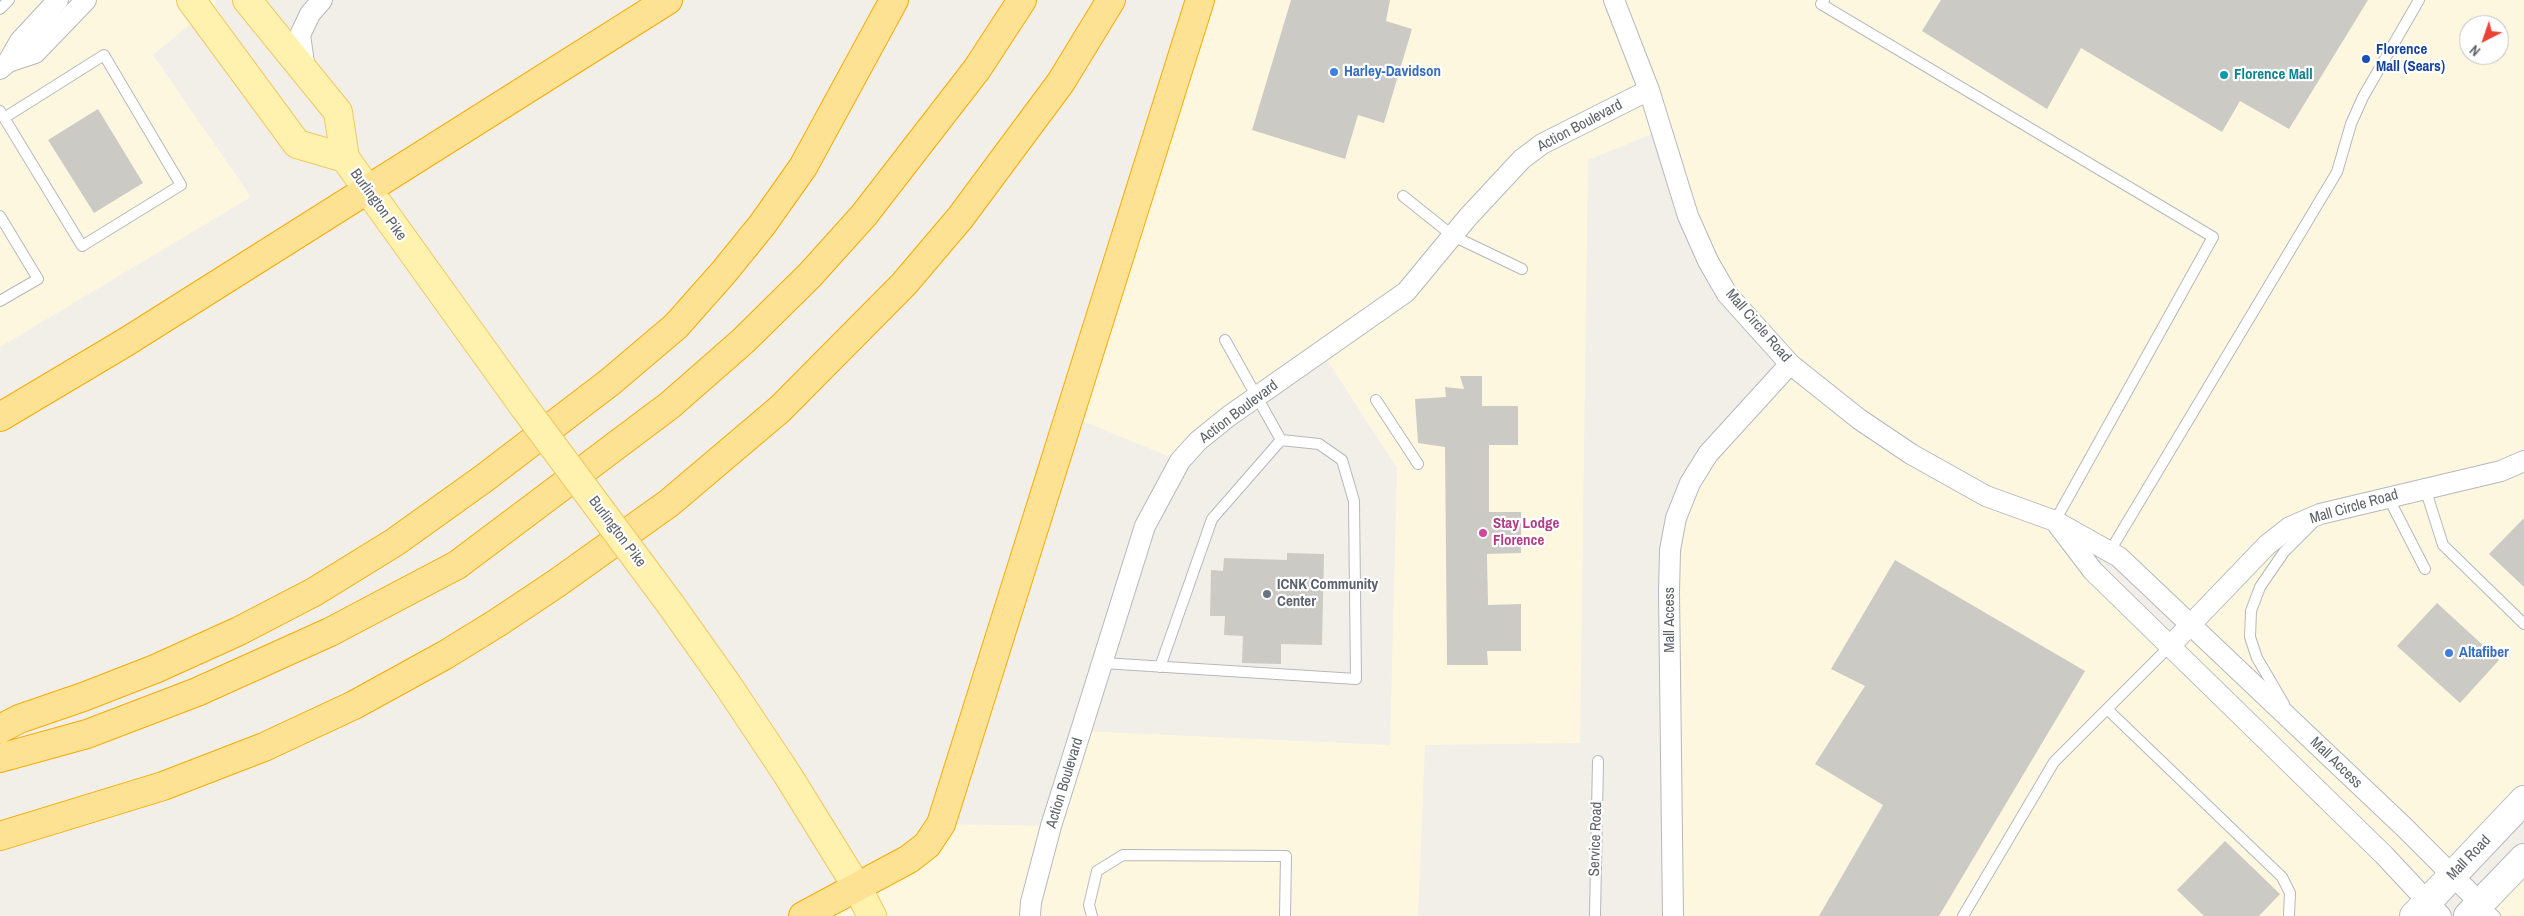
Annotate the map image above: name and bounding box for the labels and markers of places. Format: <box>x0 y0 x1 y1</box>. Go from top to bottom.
place label: Florence Mall (Sears) <box>2376 41 2445 76</box>
marker: Florence Mall (Sears) <box>2360 53 2372 65</box>
place label: Harley-Davidson <box>1344 63 1441 81</box>
marker: Harley-Davidson <box>1328 66 1340 78</box>
place label: Florence Mall <box>2234 66 2313 84</box>
marker: Florence Mall <box>2218 69 2230 81</box>
place label: Stay Lodge Florence <box>1493 515 1559 550</box>
marker: Stay Lodge Florence <box>1477 527 1489 539</box>
place label: ICNK Community Center <box>1277 576 1378 611</box>
marker: ICNK Community Center <box>1261 588 1273 600</box>
place label: Altafiber <box>2459 644 2509 662</box>
marker: Altafiber <box>2443 647 2455 659</box>

